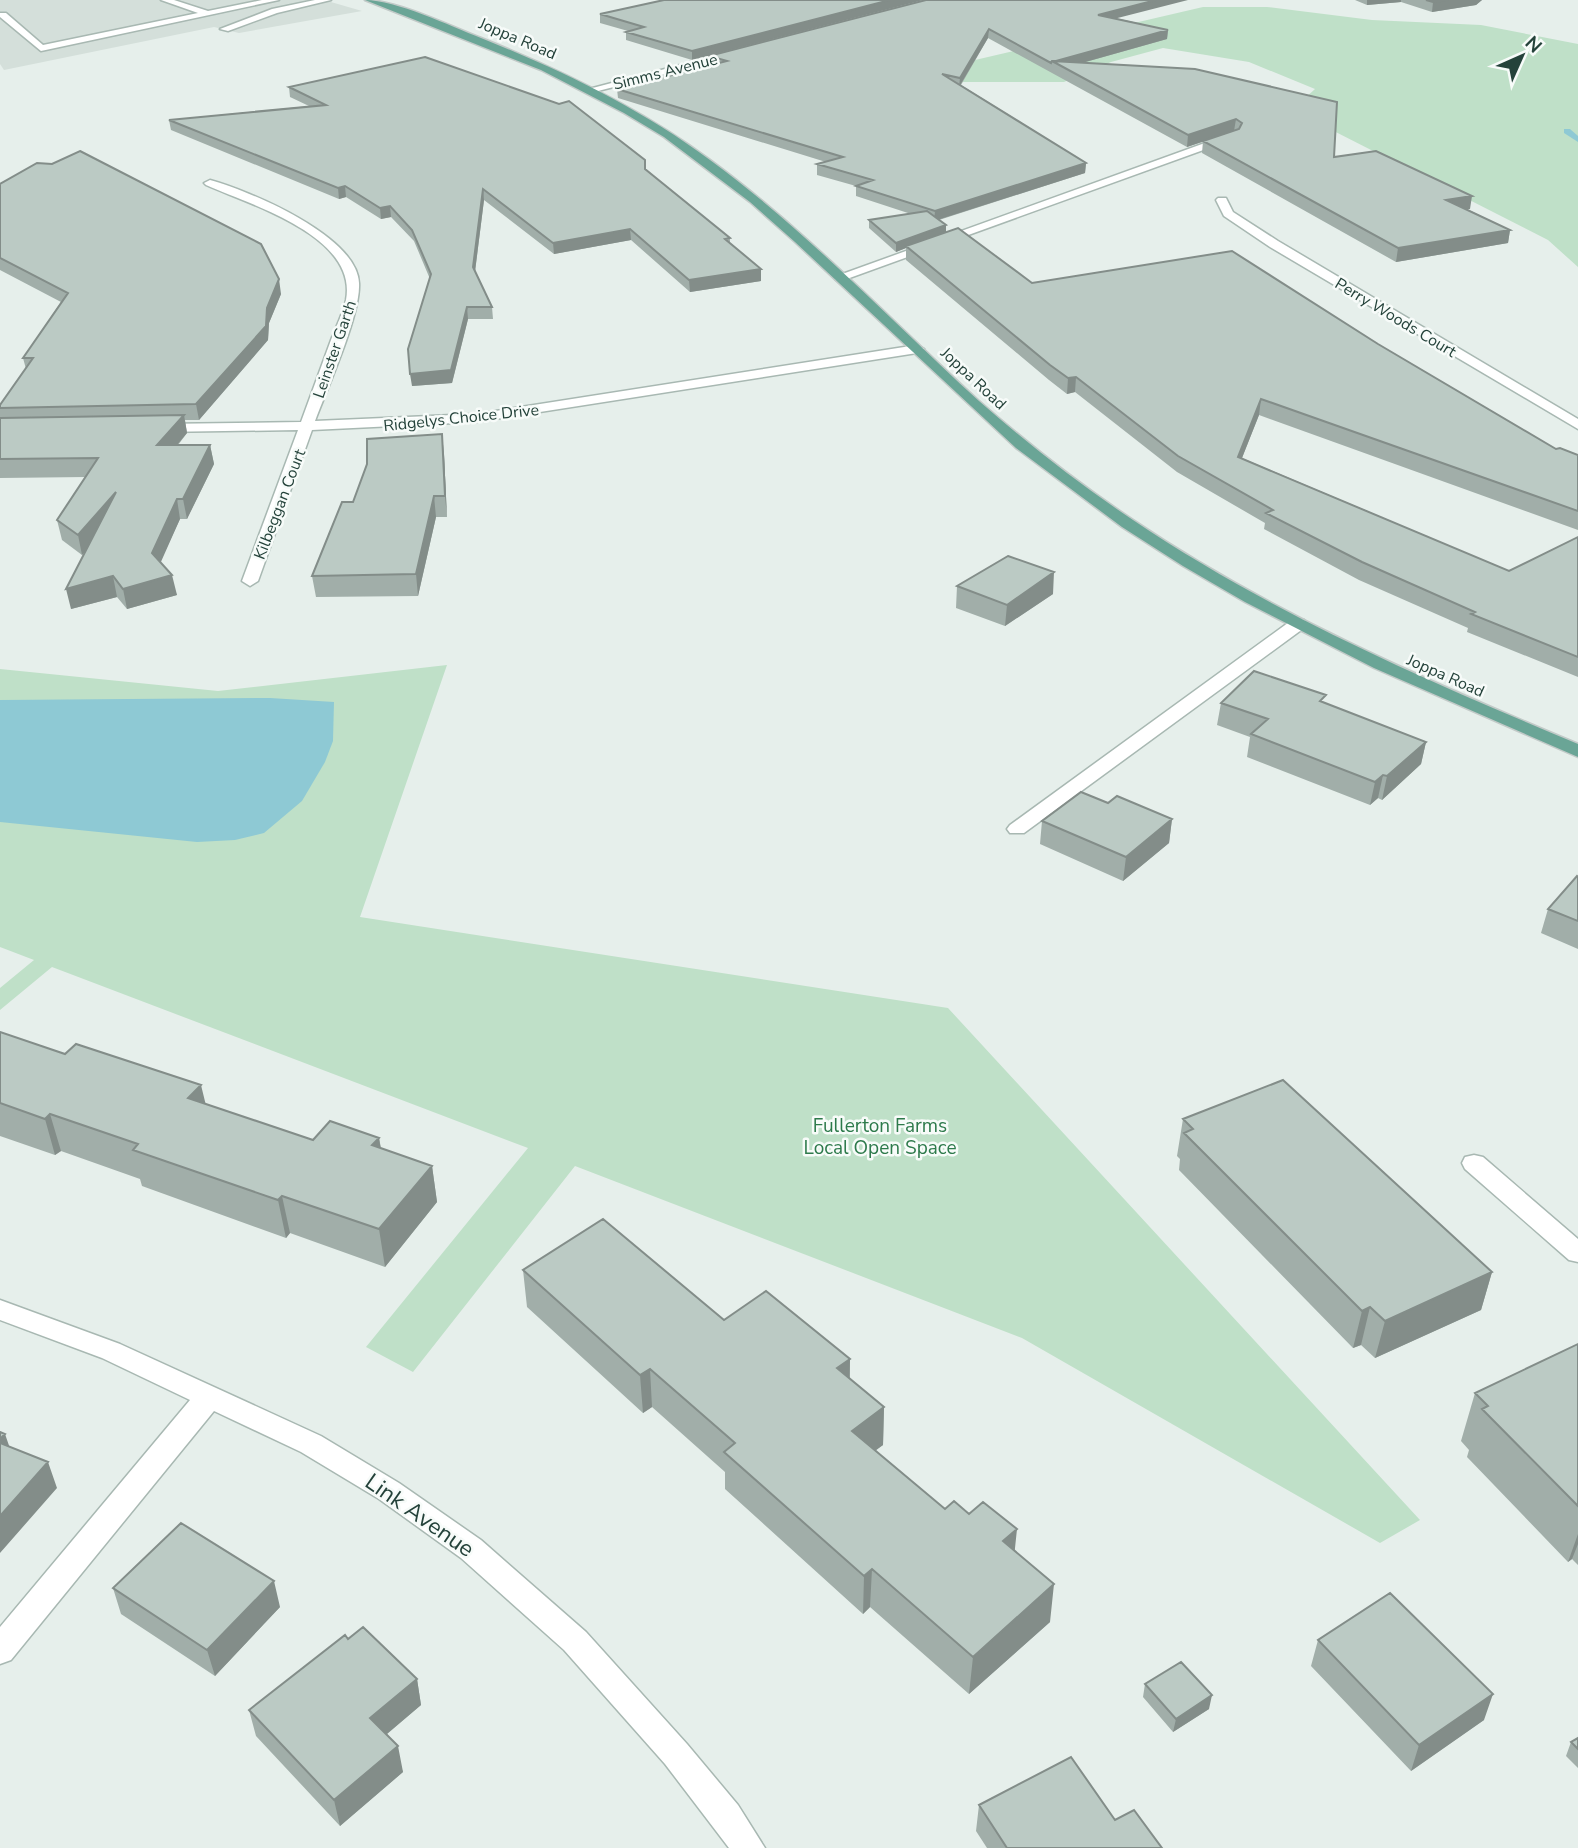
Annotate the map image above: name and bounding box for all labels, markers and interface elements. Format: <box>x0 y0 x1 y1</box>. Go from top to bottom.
street label: Joppa Road <box>474 12 560 65</box>
north arrow <box>1487 21 1557 91</box>
text: N <box>1519 30 1548 59</box>
street label: Simms Avenue <box>611 48 720 96</box>
street label: Perry Woods Court <box>1331 273 1461 363</box>
street label: Leinster Garth <box>308 297 362 401</box>
street label: Joppa Road <box>935 342 1011 415</box>
street label: Ridgelys Choice Drive <box>382 399 540 437</box>
street label: Kilbeggan Court <box>249 446 311 563</box>
street label: Joppa Road <box>1402 649 1488 703</box>
park label: Fullerton Farms Local Open Space <box>803 1113 957 1161</box>
street label: Link Avenue <box>359 1466 480 1564</box>

